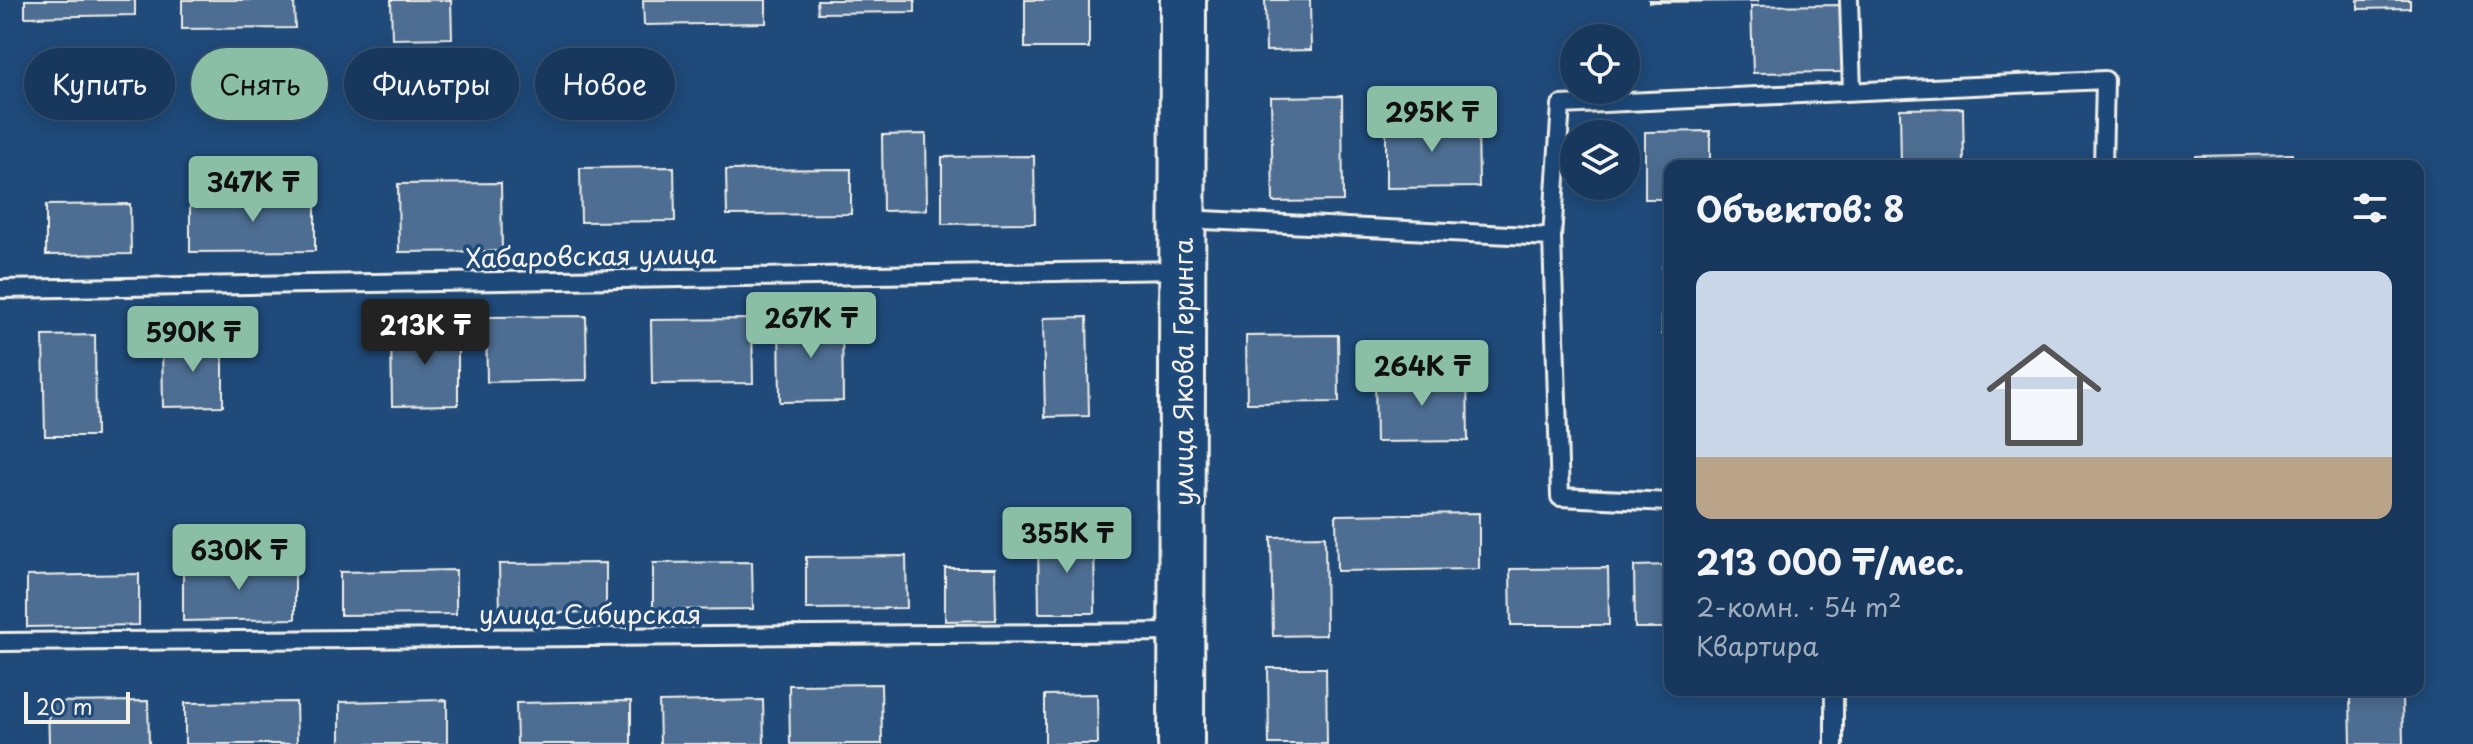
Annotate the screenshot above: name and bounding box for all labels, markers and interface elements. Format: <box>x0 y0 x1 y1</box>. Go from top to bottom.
map controls <box>1560 24 1640 200</box>
button: locate <box>1560 24 1640 104</box>
chip: Купить <box>24 48 175 120</box>
chip: Снять <box>191 48 328 120</box>
chip: Фильтры <box>344 48 519 120</box>
chip: Новое <box>535 48 675 120</box>
pin: 295K ₸ <box>1367 86 1497 154</box>
text: 295K ₸ <box>1385 92 1479 131</box>
button: layers <box>1560 120 1640 200</box>
pin: 347K ₸ <box>188 156 318 224</box>
text: 347K ₸ <box>207 162 299 201</box>
text: Объектов: 8 <box>1696 182 1905 234</box>
icon: filters <box>2348 186 2392 230</box>
street label: Хабаровская улица <box>465 233 717 277</box>
street label: улица Якова Геринга <box>1163 237 1202 506</box>
pin: 267K ₸ <box>746 292 876 360</box>
text: 267K ₸ <box>764 298 858 337</box>
pin: 213K ₸ <box>360 299 490 367</box>
text: 213K ₸ <box>379 305 471 344</box>
pin: 590K ₸ <box>128 306 258 374</box>
text: 590K ₸ <box>145 312 241 351</box>
icon: home <box>1972 323 2116 467</box>
pin: 264K ₸ <box>1357 340 1487 408</box>
text: 264K ₸ <box>1373 346 1471 385</box>
pin: 355K ₸ <box>1002 507 1132 575</box>
text: 355K ₸ <box>1020 513 1114 552</box>
pin: 630K ₸ <box>174 524 304 592</box>
text: 630K ₸ <box>191 530 287 569</box>
text: 213 000 ₸/мес. <box>1696 535 1964 587</box>
text: 2-комн. · 54 m² <box>1696 587 1902 626</box>
street label: улица Сибирская <box>479 594 701 633</box>
text: Квартира <box>1696 626 1819 665</box>
scale bar <box>24 688 130 724</box>
text: 20 m <box>36 689 93 722</box>

